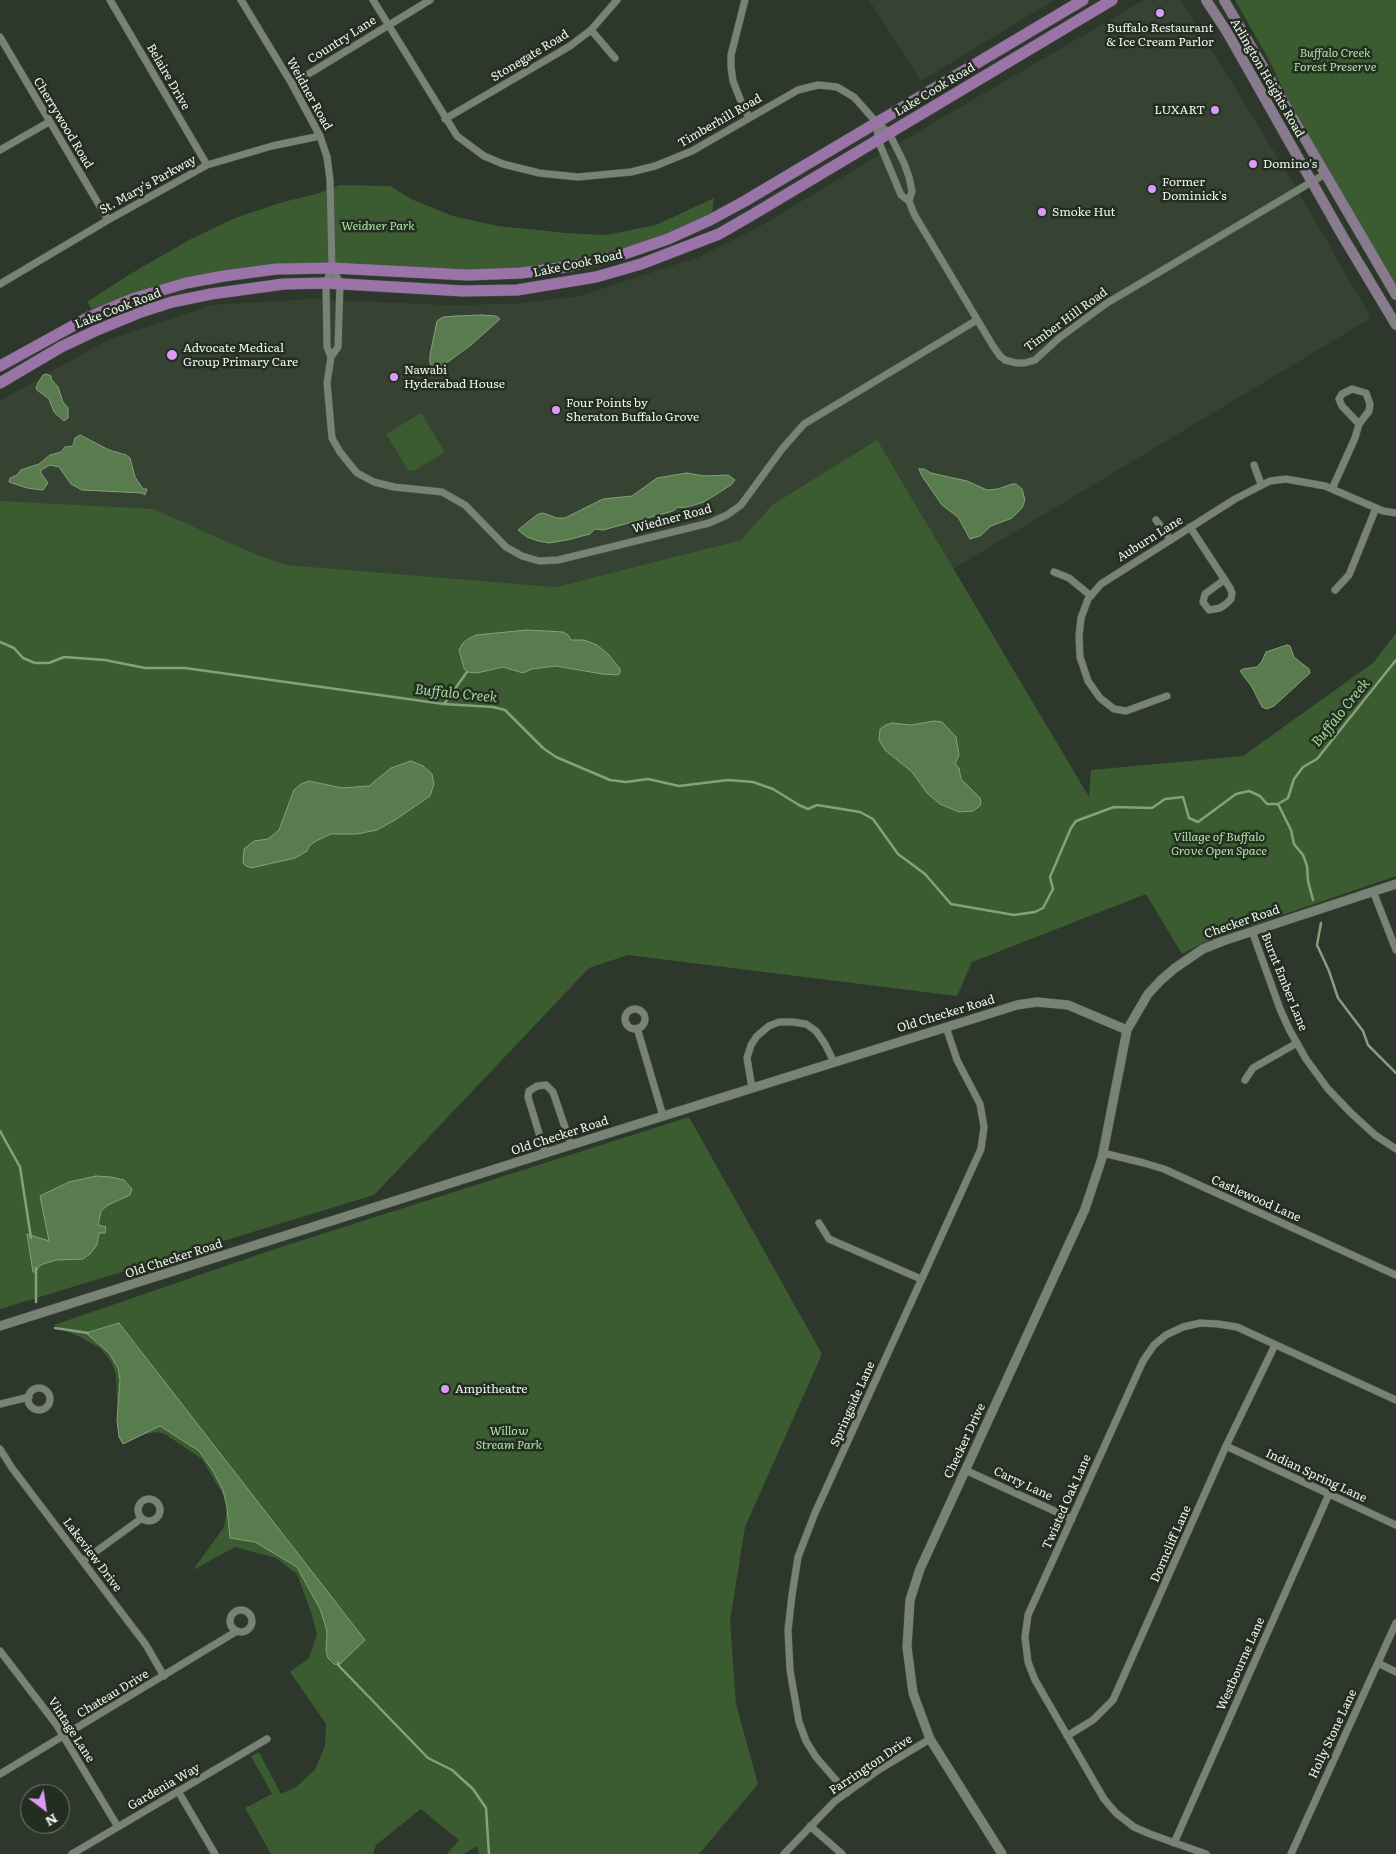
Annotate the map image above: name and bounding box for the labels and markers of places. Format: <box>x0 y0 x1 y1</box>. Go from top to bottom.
marker: Buffalo Restaurant & Ice Cream Parlor <box>1154 7 1166 19</box>
place label: Buffalo Restaurant & Ice Cream Parlor <box>1106 21 1214 49</box>
place label: LUXART <box>1154 103 1205 117</box>
marker: LUXART <box>1209 104 1221 116</box>
place label: Domino's <box>1263 157 1317 171</box>
marker: Domino's <box>1247 158 1259 170</box>
place label: Former Dominick's <box>1162 175 1227 203</box>
marker: Former Dominick's <box>1146 183 1158 195</box>
place label: Smoke Hut <box>1052 205 1115 219</box>
marker: Smoke Hut <box>1036 206 1048 218</box>
place label: Advocate Medical Group Primary Care <box>183 341 298 369</box>
marker: Advocate Medical Group Primary Care <box>165 348 179 362</box>
place label: Nawabi Hyderabad House <box>404 363 505 391</box>
marker: Nawabi Hyderabad House <box>388 371 400 383</box>
place label: Four Points by Sheraton Buffalo Grove <box>566 396 699 424</box>
marker: Four Points by Sheraton Buffalo Grove <box>550 404 562 416</box>
place label: Ampitheatre <box>455 1382 528 1396</box>
marker: Ampitheatre <box>439 1383 451 1395</box>

